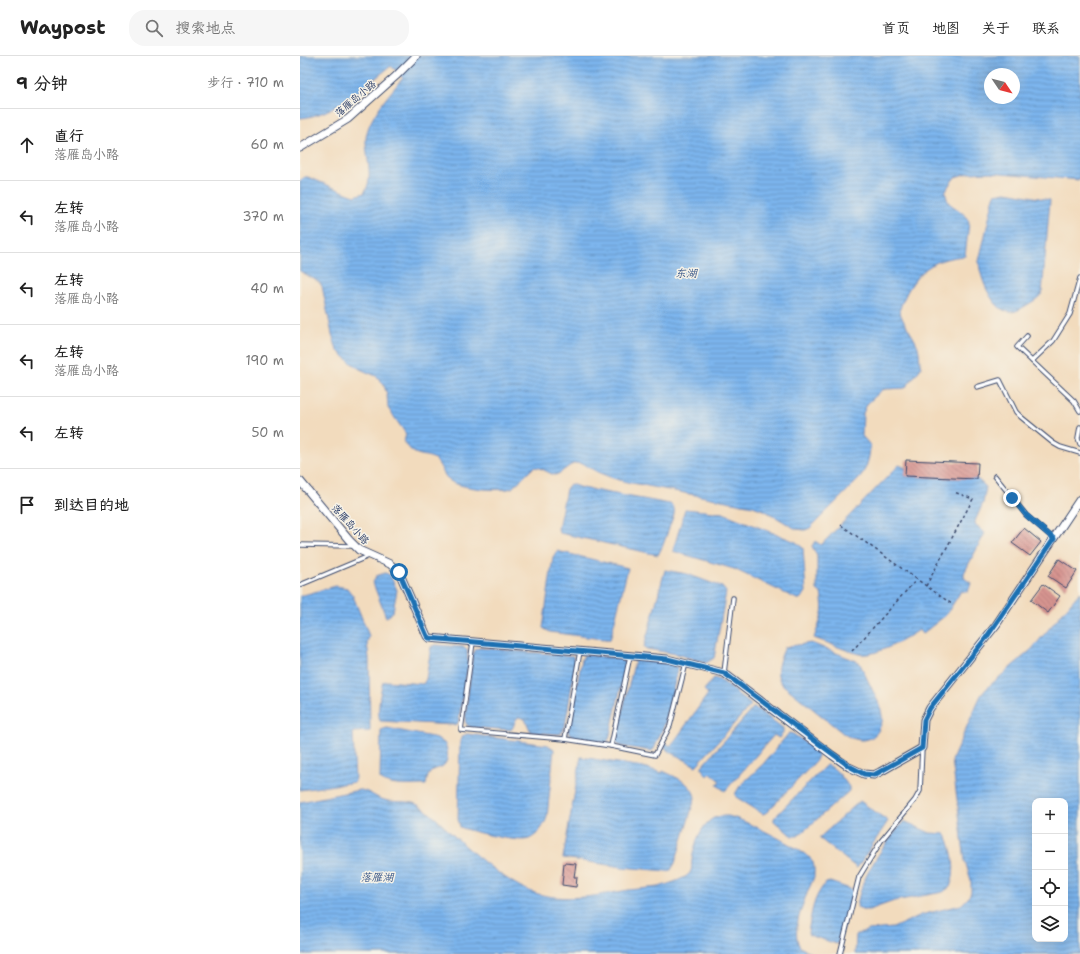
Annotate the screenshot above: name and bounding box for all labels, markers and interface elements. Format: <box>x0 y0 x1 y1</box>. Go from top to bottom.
search box <box>129 10 409 46</box>
text: Waypost <box>20 15 105 40</box>
icon: search <box>143 17 165 39</box>
text: 搜索地点 <box>175 18 235 38</box>
text: 首页 <box>882 19 910 37</box>
text: 地图 <box>932 19 960 37</box>
text: 关于 <box>982 19 1010 37</box>
text: 联系 <box>1032 19 1060 37</box>
north arrow <box>984 68 1020 104</box>
text: 9 分钟 <box>16 72 68 94</box>
text: 步行 · 710 m <box>207 74 284 91</box>
street label: 落雁岛小路 <box>332 77 379 119</box>
text: 直行 <box>54 126 84 146</box>
icon: ahead <box>16 134 38 156</box>
text: 60 m <box>251 136 284 153</box>
text: 落雁岛小路 <box>54 146 119 163</box>
text: 左转 <box>54 198 84 218</box>
icon: left <box>16 206 38 228</box>
text: 370 m <box>242 208 284 225</box>
text: 落雁岛小路 <box>54 218 119 235</box>
water label: 东湖 <box>675 266 698 281</box>
text: 左转 <box>54 270 84 290</box>
icon: left <box>16 278 38 300</box>
text: 40 m <box>250 280 284 297</box>
text: 落雁岛小路 <box>54 290 119 307</box>
text: 左转 <box>54 342 84 362</box>
icon: left <box>16 350 38 372</box>
text: 190 m <box>245 352 284 369</box>
text: 落雁岛小路 <box>54 362 119 379</box>
icon: left <box>16 422 38 444</box>
text: 左转 <box>54 423 84 443</box>
text: 50 m <box>251 424 284 441</box>
route end <box>1003 489 1021 507</box>
icon: arrive <box>16 494 38 516</box>
text: 到达目的地 <box>54 495 129 515</box>
street label: 落雁岛小路 <box>329 501 372 547</box>
route start <box>390 563 408 581</box>
map controls <box>1032 798 1068 942</box>
button: + <box>1032 798 1068 834</box>
button: − <box>1032 834 1068 870</box>
water label: 落雁湖 <box>361 870 394 885</box>
button: locate <box>1032 870 1068 906</box>
button: layers <box>1032 906 1068 942</box>

